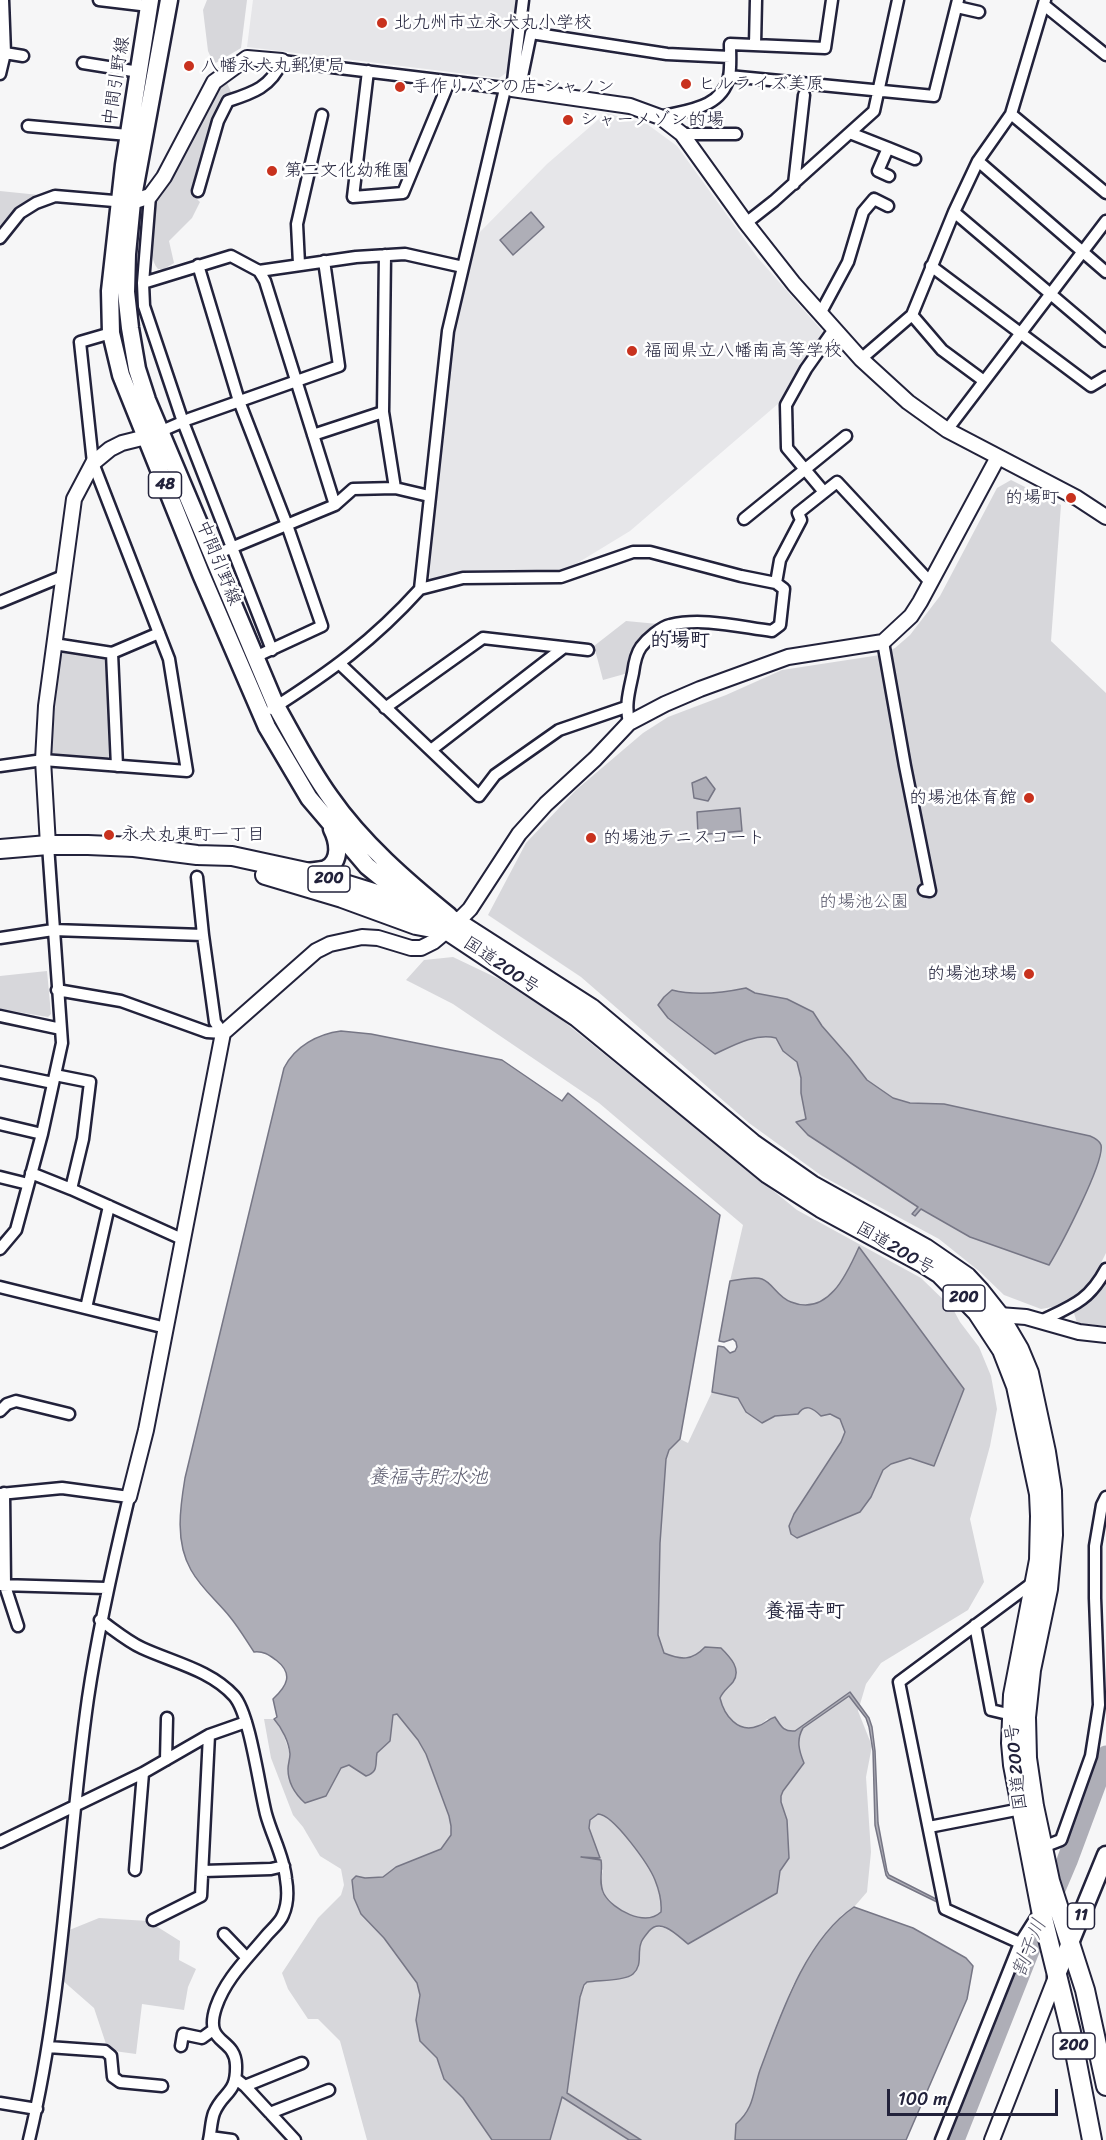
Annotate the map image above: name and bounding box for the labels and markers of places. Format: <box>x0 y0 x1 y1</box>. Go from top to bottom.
place label: 北九州市立永犬丸小学校 <box>394 12 592 34</box>
marker: 北九州市立永犬丸小学校 <box>375 16 389 30</box>
place label: 八幡永犬丸郵便局 <box>201 55 345 77</box>
marker: 八幡永犬丸郵便局 <box>182 59 196 73</box>
place label: ヒルライズ美原 <box>698 73 824 95</box>
place label: 手作りパンの店 シャノン <box>412 76 615 98</box>
marker: ヒルライズ美原 <box>679 77 693 91</box>
marker: 手作りパンの店 シャノン <box>393 80 407 94</box>
place label: シャーメゾン的場 <box>580 109 724 131</box>
marker: シャーメゾン的場 <box>561 113 575 127</box>
place label: 第二文化幼稚園 <box>284 160 410 182</box>
marker: 第二文化幼稚園 <box>265 164 279 178</box>
place label: 福岡県立八幡南高等学校 <box>644 340 842 362</box>
marker: 福岡県立八幡南高等学校 <box>625 344 639 358</box>
place label: 的場町 <box>1005 487 1059 509</box>
marker: 的場町 <box>1064 491 1078 505</box>
place label: 的場池体育館 <box>909 787 1017 809</box>
marker: 的場池体育館 <box>1022 791 1036 805</box>
place label: 永犬丸東町一丁目 <box>121 824 265 846</box>
place label: 的場池テニスコート <box>603 827 765 849</box>
marker: 永犬丸東町一丁目 <box>102 828 116 842</box>
marker: 的場池テニスコート <box>584 831 598 845</box>
place label: 的場池球場 <box>927 963 1017 985</box>
marker: 的場池球場 <box>1022 967 1036 981</box>

